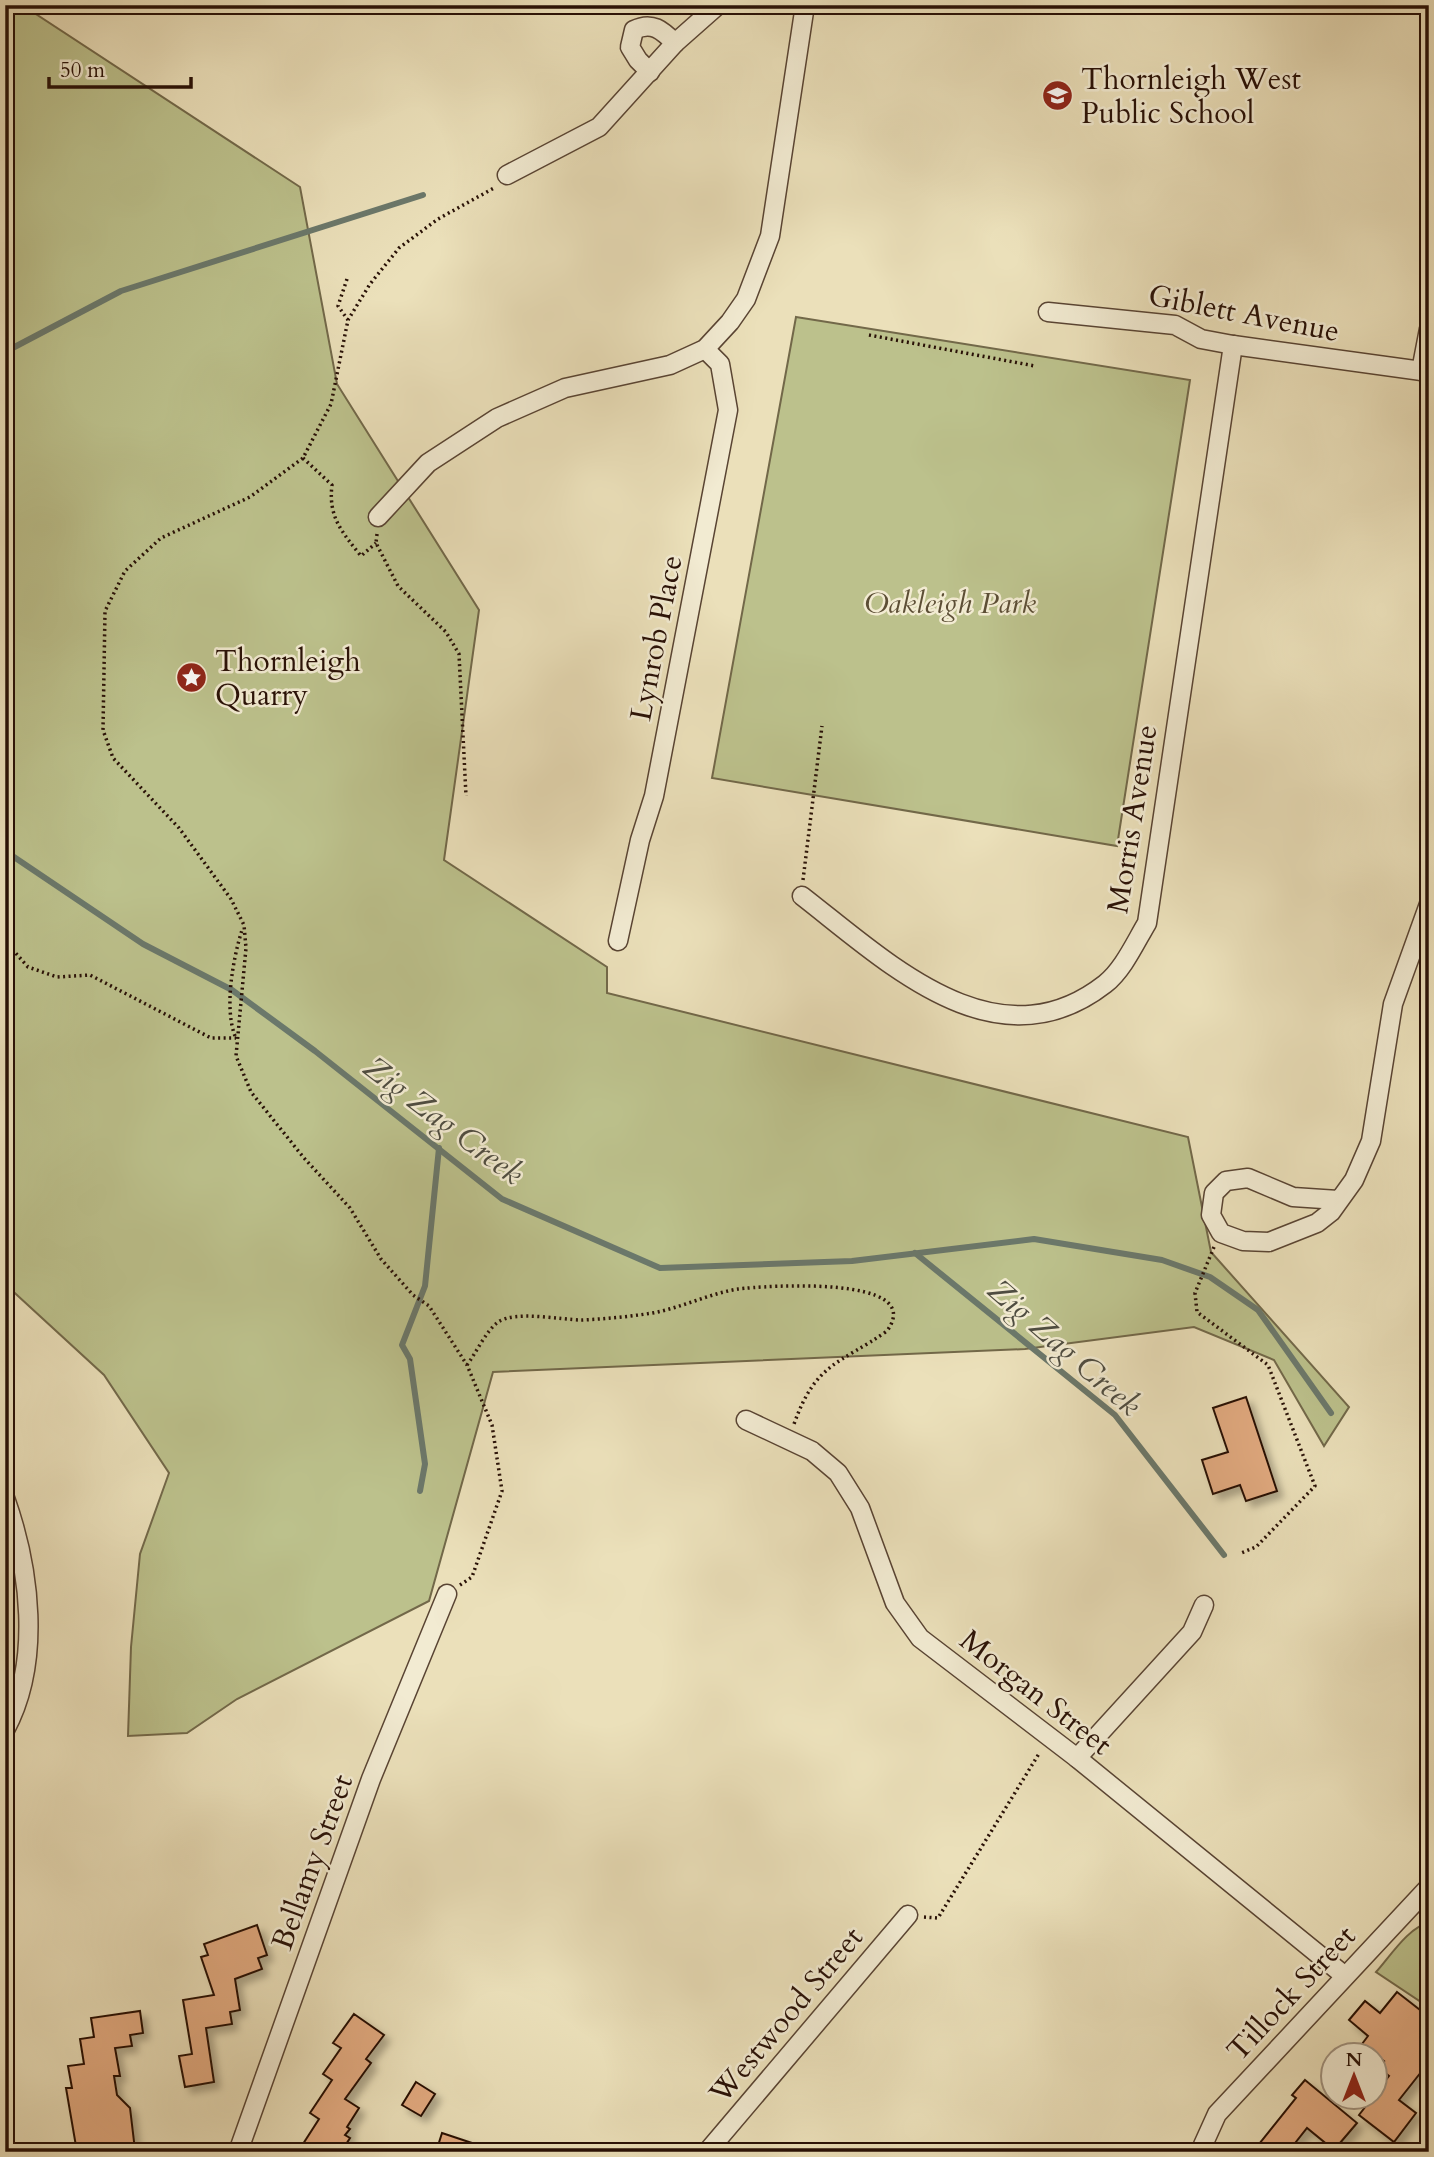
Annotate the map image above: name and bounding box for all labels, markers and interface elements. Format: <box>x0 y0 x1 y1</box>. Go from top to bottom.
scale bar <box>49 46 191 90</box>
text: 50 m <box>60 56 105 85</box>
place label: Thornleigh West Public School <box>1081 59 1301 134</box>
school or university icon: Thornleigh West Public School <box>1041 79 1075 113</box>
street label: Giblett Avenue <box>1145 275 1343 352</box>
street label: Lynrob Place <box>620 552 693 724</box>
park label: Oakleigh Park <box>864 583 1036 624</box>
place label: Thornleigh Quarry <box>215 641 361 716</box>
place icon: Thornleigh Quarry <box>175 661 209 695</box>
street label: Morris Avenue <box>1097 722 1168 916</box>
water label: Zig Zag Creek <box>354 1046 533 1196</box>
water label: Zig Zag Creek <box>978 1269 1151 1427</box>
street label: Morgan Street <box>951 1620 1121 1765</box>
street label: Bellamy Street <box>262 1768 363 1955</box>
street label: Tillock Street <box>1218 1916 1365 2070</box>
street label: Westwood Street <box>700 1918 873 2113</box>
north arrow <box>1318 2042 1388 2112</box>
text: N <box>1346 2047 1363 2073</box>

